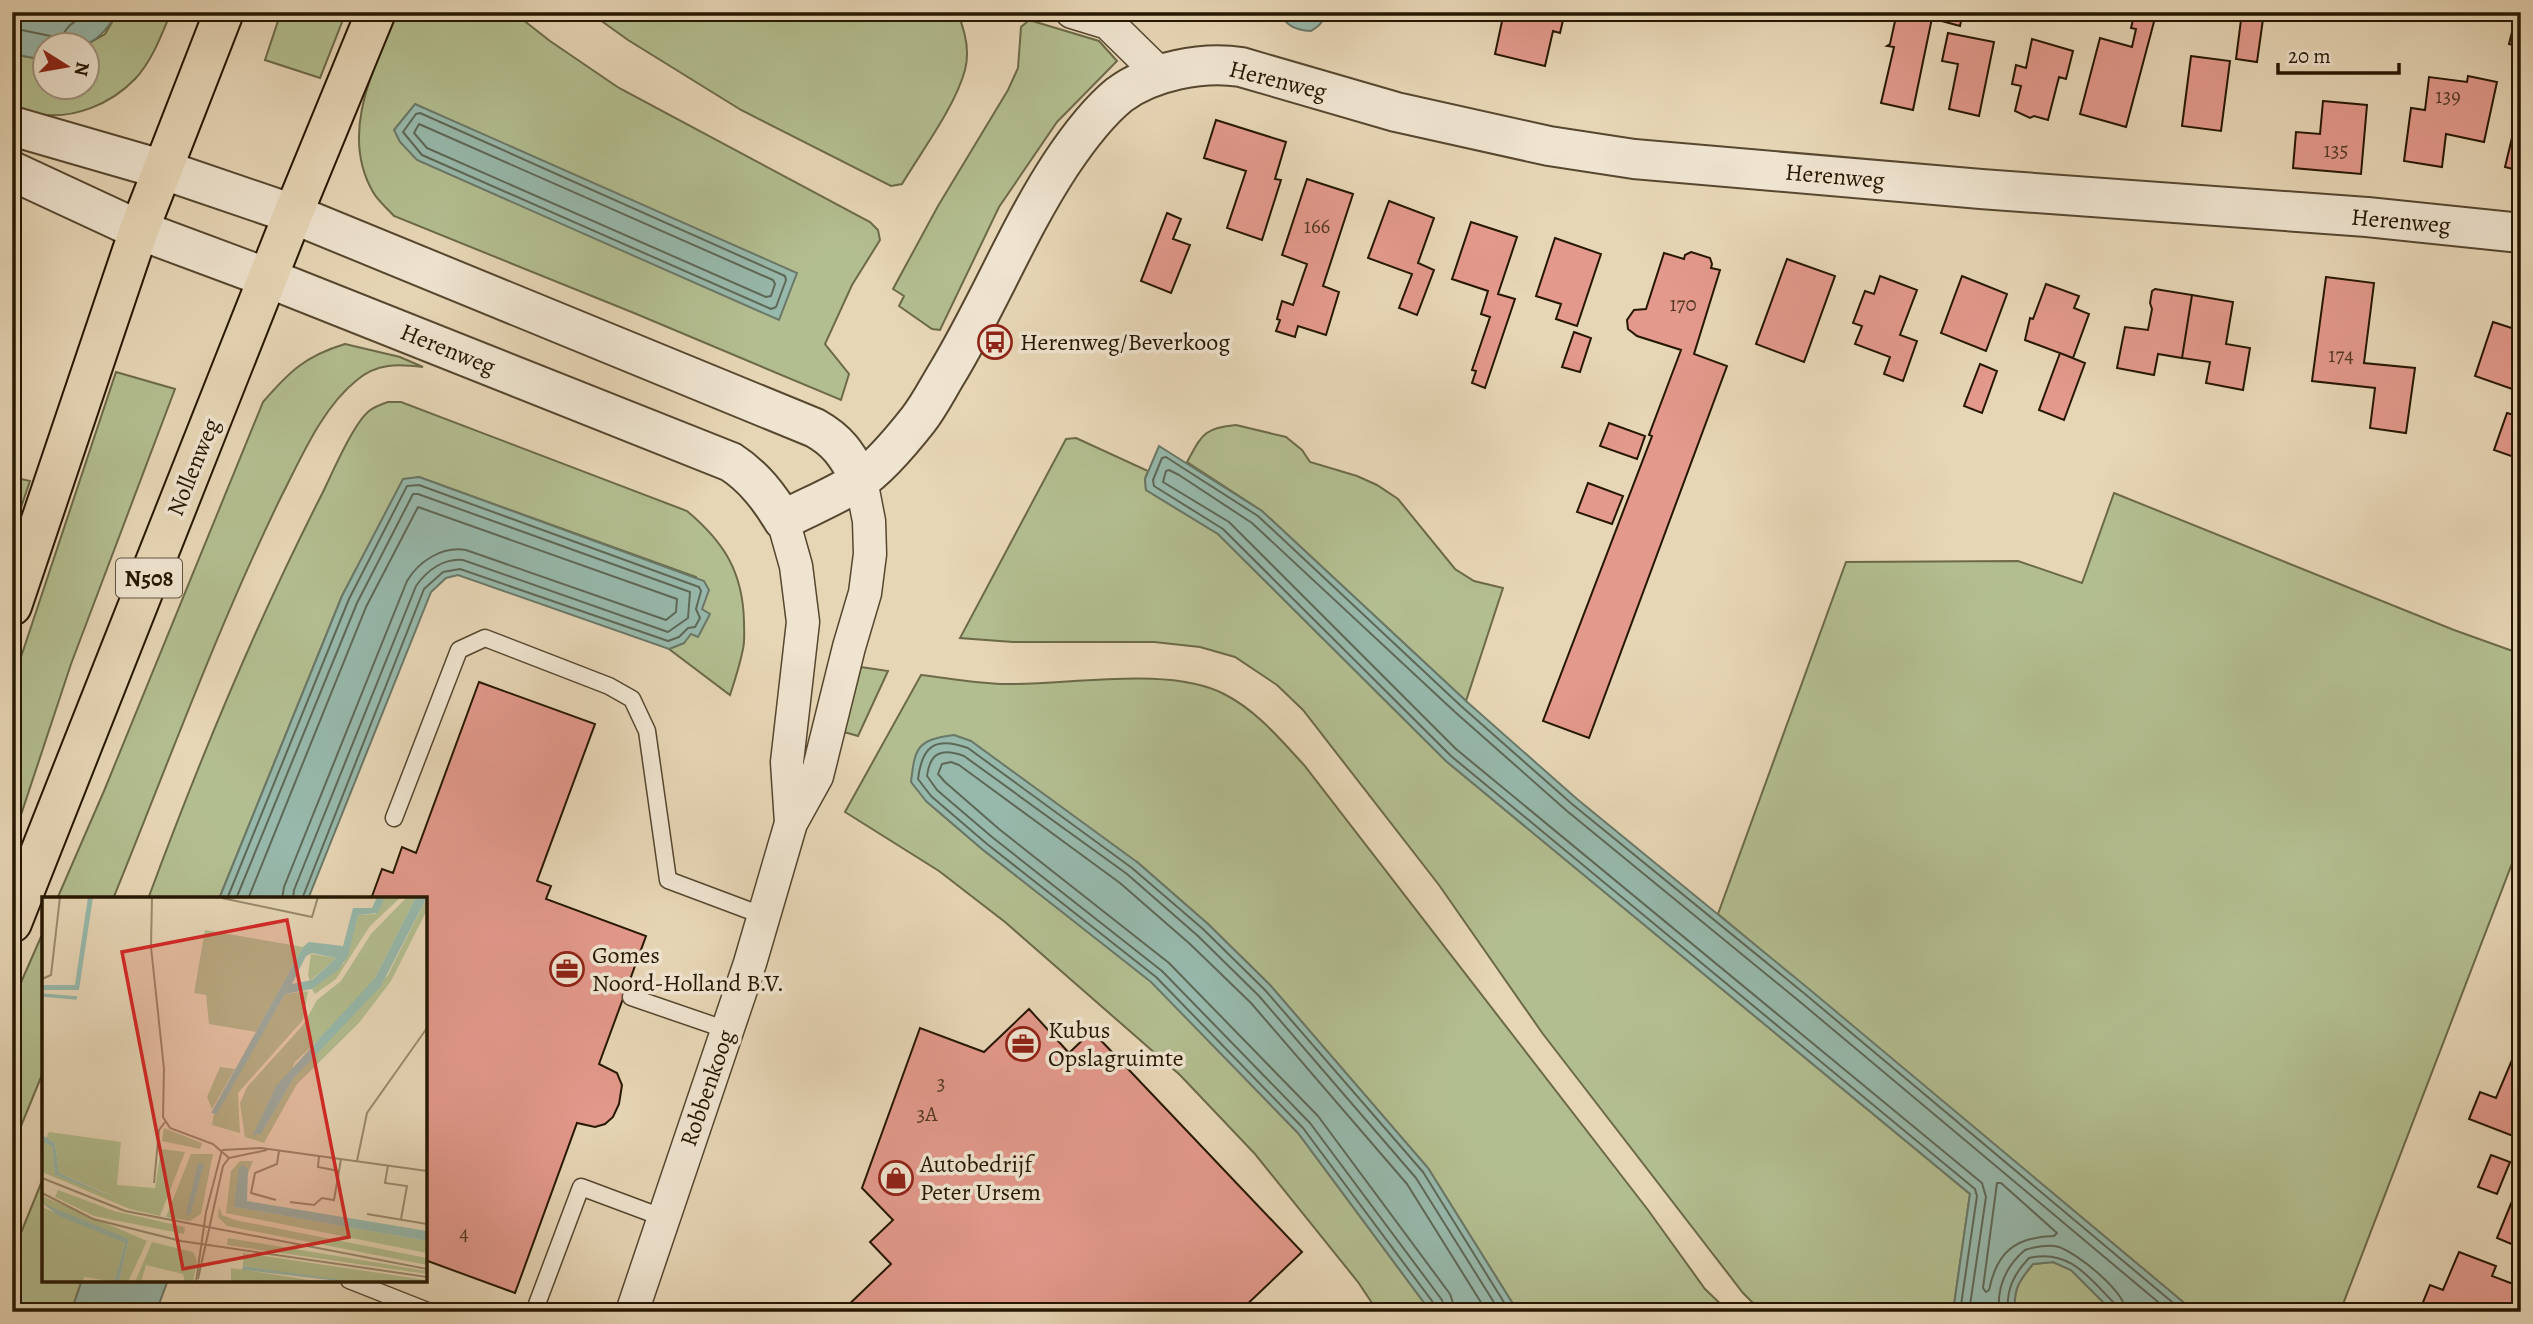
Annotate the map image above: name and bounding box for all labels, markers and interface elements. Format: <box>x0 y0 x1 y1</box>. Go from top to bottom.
north arrow <box>32 32 102 102</box>
scale bar <box>2278 32 2398 76</box>
text: 20 m <box>2288 42 2331 70</box>
street label: Herenweg <box>1226 52 1330 108</box>
text: N <box>68 60 96 78</box>
house number: 139 <box>2435 82 2461 110</box>
house number: 135 <box>2324 136 2348 164</box>
street label: Herenweg <box>1784 156 1886 196</box>
street label: Herenweg <box>2350 201 2452 241</box>
house number: 166 <box>1304 212 1331 240</box>
house number: 170 <box>1669 290 1697 318</box>
street label: Herenweg <box>396 315 500 383</box>
bus stop icon: Herenweg/Beverkoog <box>976 323 1014 361</box>
place label: Herenweg/Beverkoog <box>1020 326 1230 358</box>
house number: 174 <box>2328 341 2354 369</box>
street label: Nollenweg <box>159 413 227 521</box>
road number: N508 <box>116 558 182 598</box>
inset map <box>42 897 427 1282</box>
place label: Gomes Noord-Holland B.V. <box>592 939 784 999</box>
office icon: Gomes Noord-Holland B.V. <box>548 950 586 988</box>
place label: Kubus Opslagruimte <box>1048 1014 1184 1074</box>
street label: Robbenkoog <box>672 1025 742 1151</box>
office icon: Kubus Opslagruimte <box>1004 1025 1042 1063</box>
house number: 3 <box>937 1069 945 1097</box>
house number: 3A <box>917 1100 938 1128</box>
place label: Autobedrijf Peter Ursem <box>919 1148 1041 1208</box>
shop icon: Autobedrijf Peter Ursem <box>877 1159 915 1197</box>
house number: 4 <box>459 1219 469 1247</box>

